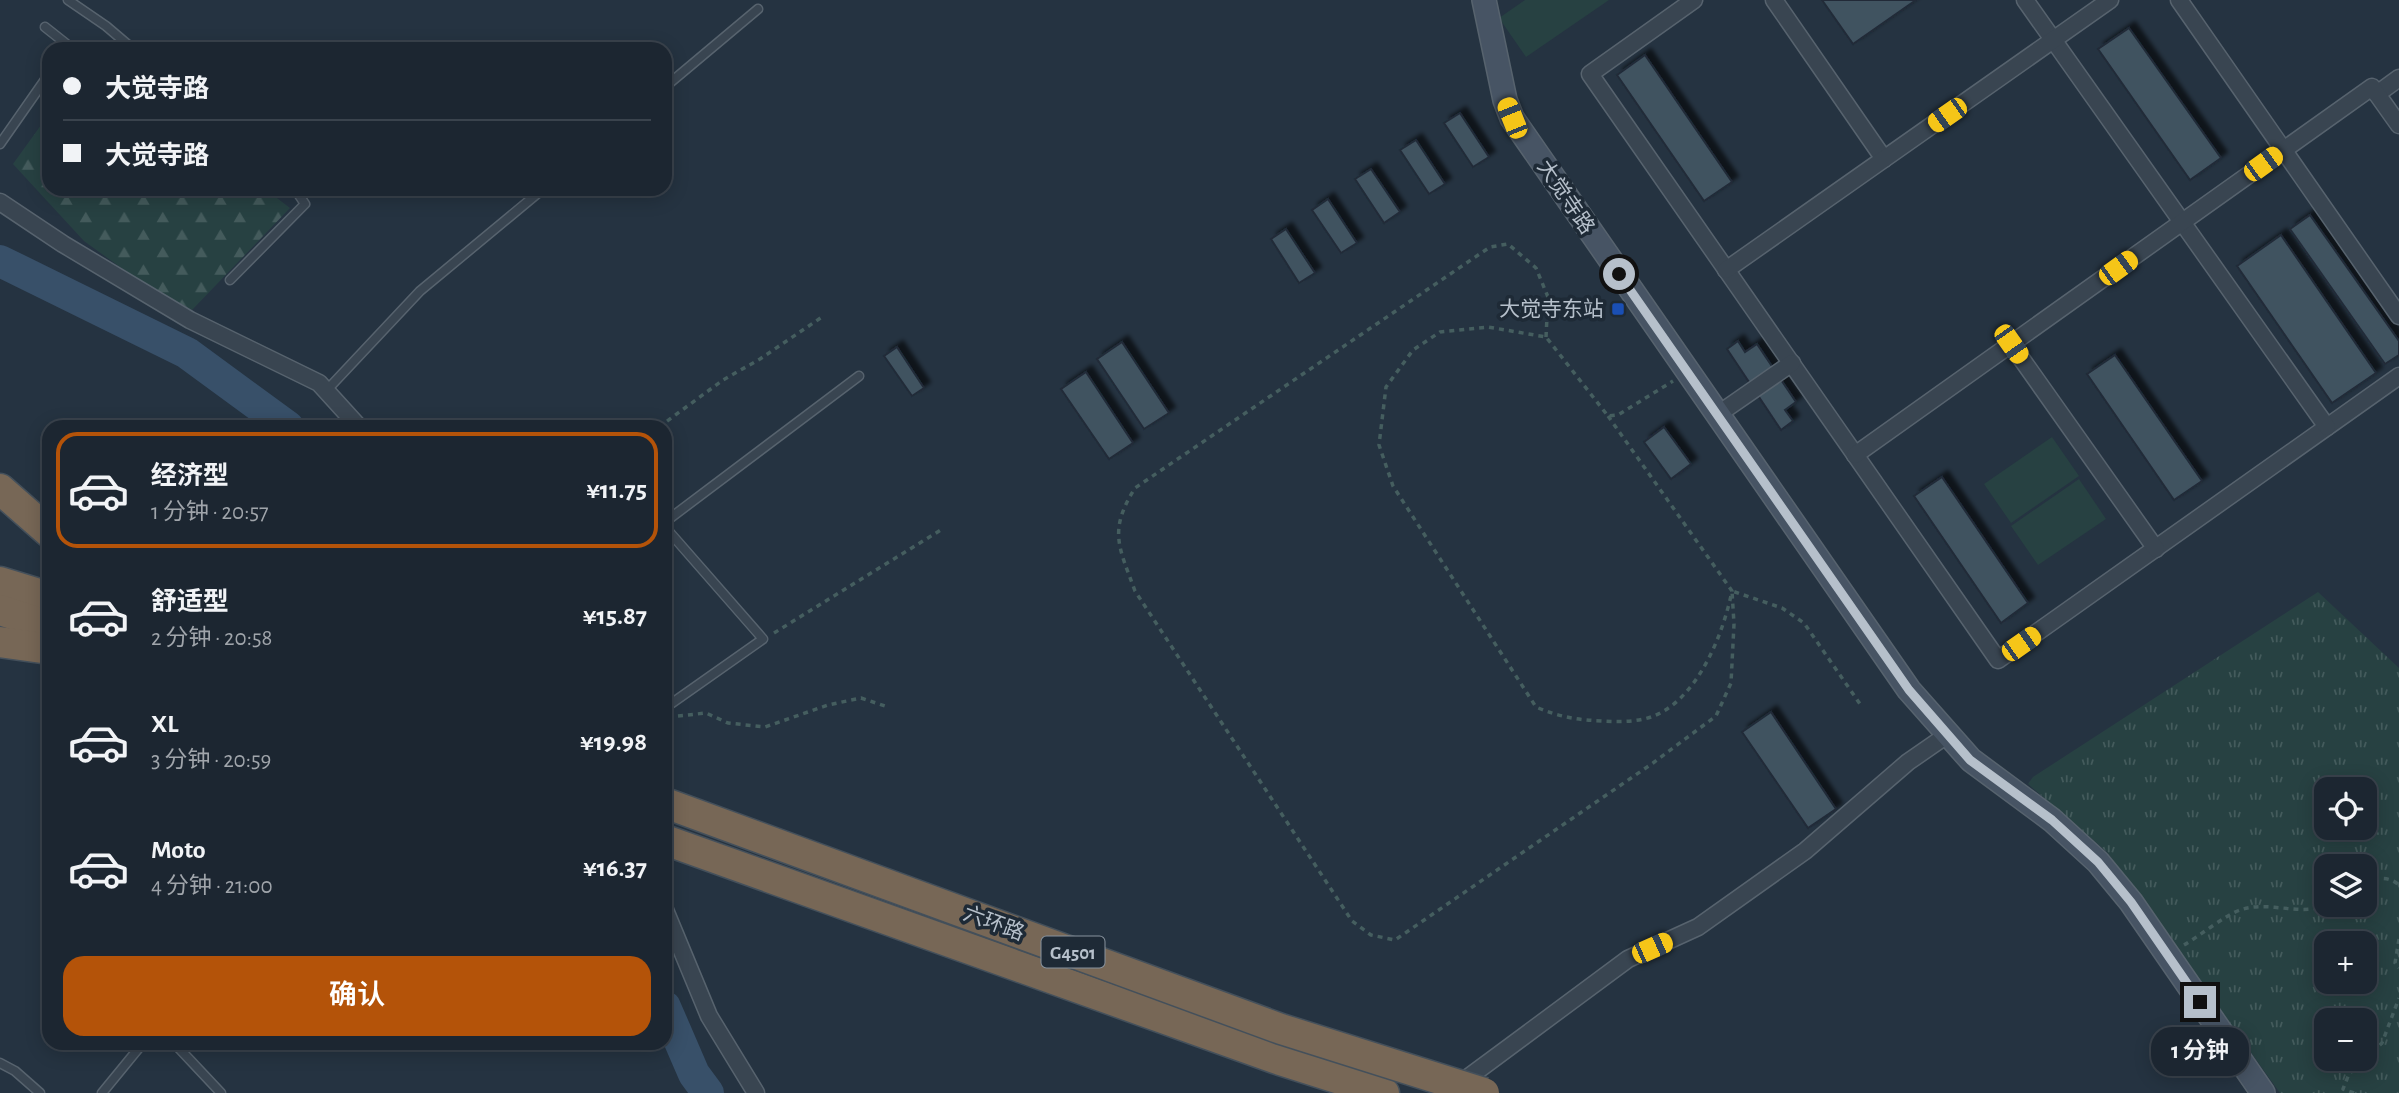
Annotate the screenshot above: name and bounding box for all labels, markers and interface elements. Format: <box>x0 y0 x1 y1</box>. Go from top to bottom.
text: 大觉寺路 <box>105 76 209 102</box>
car <box>1924 94 1971 136</box>
car <box>1495 95 1530 141</box>
text: 大觉寺路 <box>105 143 209 169</box>
car <box>2240 143 2287 185</box>
street label: 大觉寺路 <box>1533 156 1599 238</box>
car <box>2095 247 2142 289</box>
route start <box>1603 258 1635 290</box>
place label: 大觉寺东站 <box>1499 298 1604 320</box>
marker: 大觉寺东站 <box>1610 301 1626 317</box>
car <box>1991 321 2032 367</box>
icon: car <box>67 459 130 522</box>
text: 经济型 <box>151 463 229 489</box>
text: ¥11.75 <box>586 477 647 503</box>
text: 1 分钟 · 20:57 <box>151 501 269 524</box>
icon: car <box>67 585 130 648</box>
text: 舒适型 <box>151 589 229 615</box>
text: ¥15.87 <box>583 603 647 629</box>
car <box>1998 623 2045 665</box>
text: 2 分钟 · 20:58 <box>151 627 273 650</box>
icon: car <box>67 711 130 774</box>
text: XL <box>151 711 178 737</box>
text: ¥19.98 <box>580 729 647 755</box>
text: 3 分钟 · 20:59 <box>151 749 271 772</box>
map controls <box>2314 777 2377 1071</box>
button: locate <box>2314 777 2377 840</box>
icon: car <box>67 837 130 900</box>
text: Moto <box>151 837 206 863</box>
button: layers <box>2314 854 2377 917</box>
text: ¥16.37 <box>583 855 647 881</box>
text: 4 分钟 · 21:00 <box>151 875 273 898</box>
street label: 六环路 <box>961 902 1027 944</box>
car <box>1629 930 1676 966</box>
button: + <box>2314 931 2377 994</box>
road number: G4501 <box>1042 936 1104 968</box>
button: 确认 <box>63 956 651 1036</box>
route end <box>2184 986 2216 1018</box>
button: − <box>2314 1008 2377 1071</box>
callout: 1 分钟 <box>2151 1026 2249 1076</box>
text: 1 分钟 <box>2171 1040 2229 1063</box>

